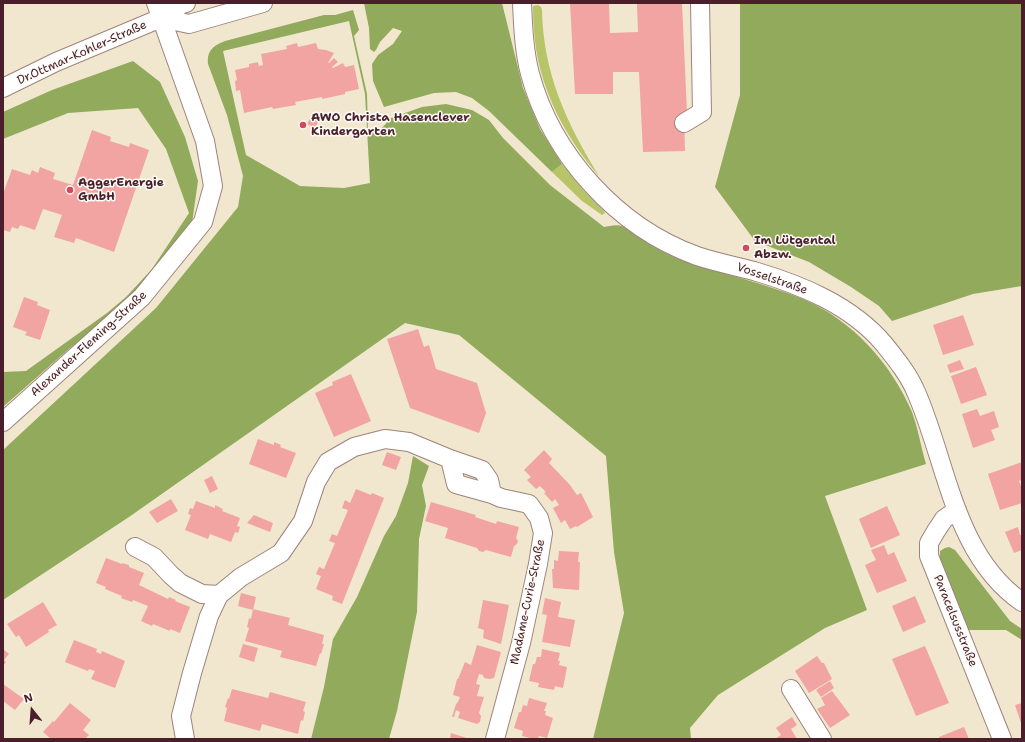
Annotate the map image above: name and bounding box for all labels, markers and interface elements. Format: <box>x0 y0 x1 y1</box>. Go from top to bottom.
street label: Dr.Ottmar-Kohler-Straße <box>15 18 149 88</box>
place label: AWO Christa Hasenclever Kindergarten <box>311 111 470 139</box>
marker: AWO Christa Hasenclever Kindergarten <box>298 120 308 130</box>
place label: AggerEnergie GmbH <box>78 176 164 204</box>
marker: AggerEnergie GmbH <box>65 185 75 195</box>
place label: Im Lütgental Abzw. <box>754 234 836 262</box>
marker: Im Lütgental Abzw. <box>741 243 751 253</box>
street label: Vosselstraße <box>735 260 809 298</box>
street label: Alexander-Fleming-Straße <box>28 288 150 400</box>
street label: Madame-Curie-Straße <box>508 538 548 666</box>
street label: Paracelsusstraße <box>930 573 980 669</box>
north arrow <box>12 690 52 730</box>
text: N <box>22 690 35 706</box>

